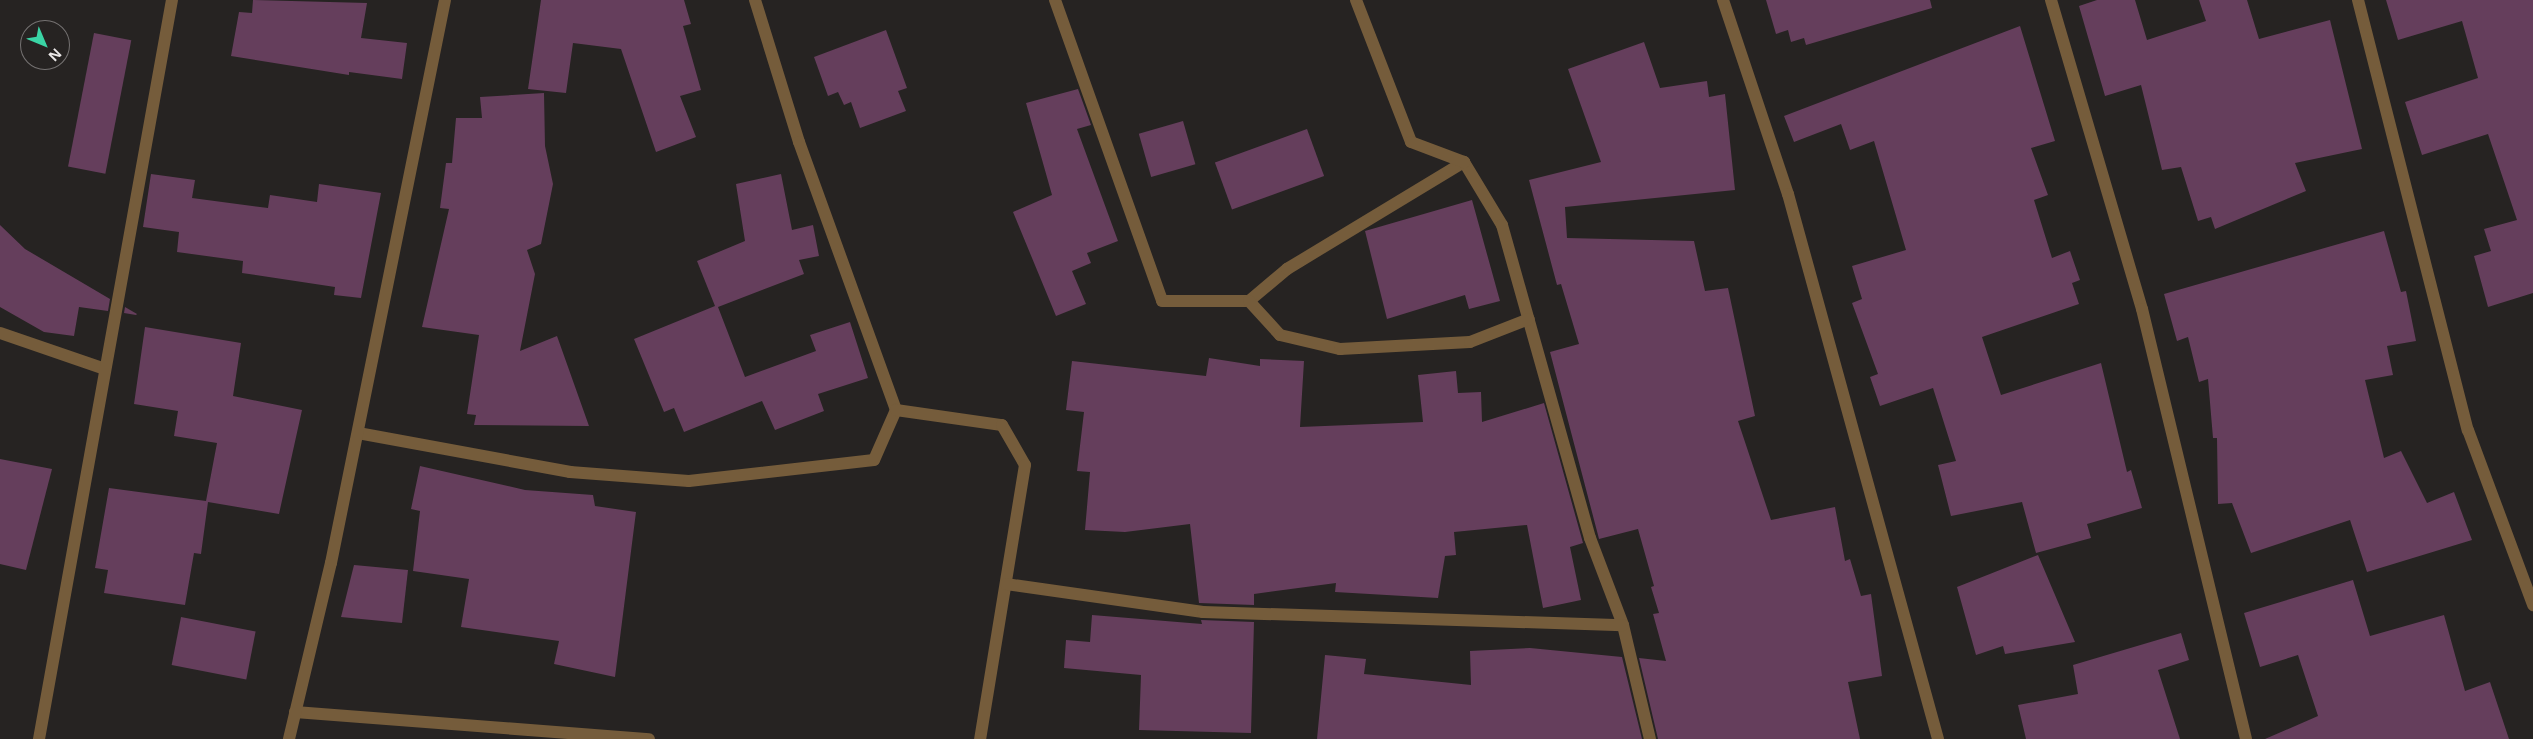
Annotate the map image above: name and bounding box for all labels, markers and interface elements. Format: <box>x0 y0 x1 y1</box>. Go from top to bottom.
north arrow <box>20 20 70 70</box>
text: N <box>45 45 66 66</box>

